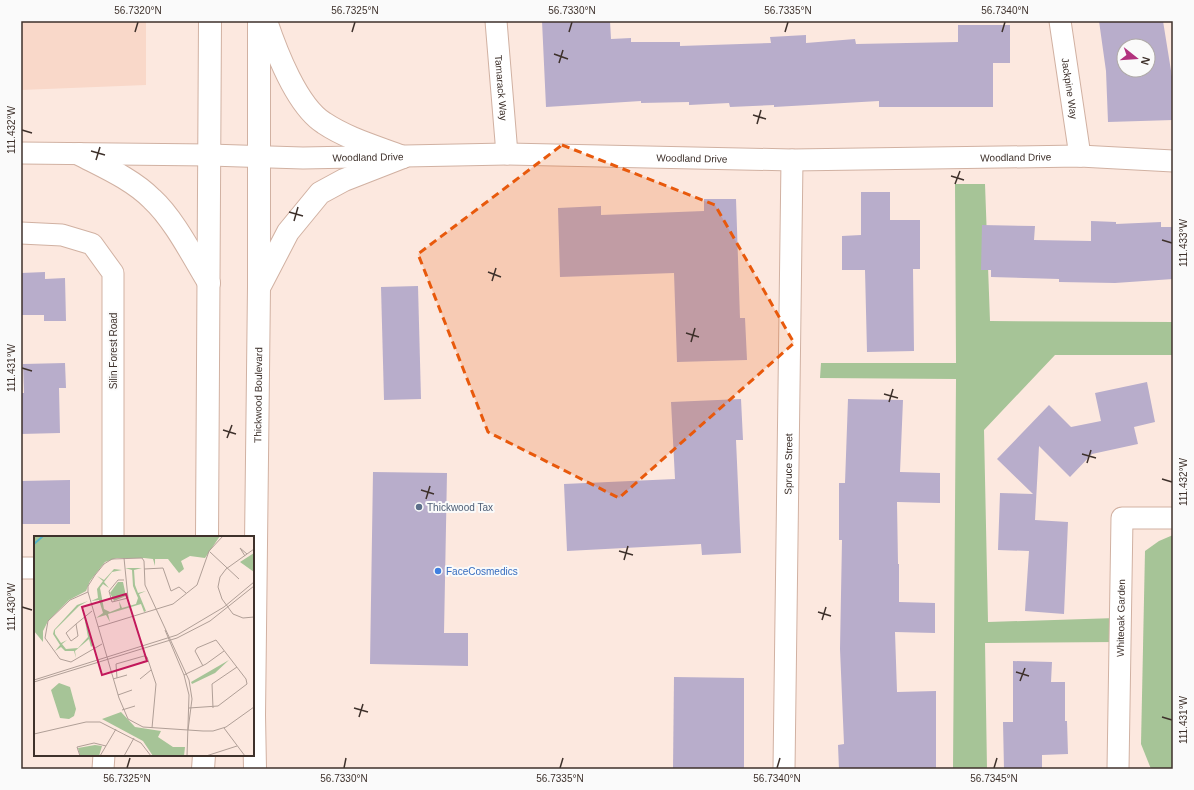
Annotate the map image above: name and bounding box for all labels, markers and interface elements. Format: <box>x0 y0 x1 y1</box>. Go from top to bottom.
text: 56.7320°N <box>114 5 162 16</box>
text: 56.7325°N <box>331 5 379 16</box>
text: 56.7330°N <box>548 5 596 16</box>
text: 56.7335°N <box>764 5 812 16</box>
text: 56.7340°N <box>981 5 1029 16</box>
north arrow <box>1116 38 1156 78</box>
street label: Tamarack Way <box>493 55 509 121</box>
text: N <box>1139 55 1152 67</box>
street label: Jackpine Way <box>1059 57 1079 120</box>
text: 111.432°W <box>6 105 17 154</box>
street label: Woodland Drive <box>332 151 404 163</box>
street label: Woodland Drive <box>980 151 1052 163</box>
street label: Woodland Drive <box>656 152 728 165</box>
text: 111.433°W <box>1178 218 1189 267</box>
street label: Silin Forest Road <box>108 313 119 389</box>
text: 111.431°W <box>6 343 17 392</box>
street label: Thickwood Boulevard <box>252 347 264 443</box>
street label: Spruce Street <box>783 433 794 495</box>
text: 111.432°W <box>1178 457 1189 506</box>
marker: Thickwood Tax <box>414 502 424 512</box>
place label: Thickwood Tax <box>427 502 493 513</box>
inset map <box>34 536 254 756</box>
marker: FaceCosmedics <box>433 566 443 576</box>
place label: FaceCosmedics <box>446 566 518 577</box>
street label: Whiteoak Garden <box>1115 579 1127 657</box>
text: 111.430°W <box>6 582 17 631</box>
text: 111.431°W <box>1178 695 1189 744</box>
text: 56.7325°N <box>103 773 151 784</box>
text: 56.7330°N <box>320 773 368 784</box>
text: 56.7335°N <box>536 773 584 784</box>
text: 56.7340°N <box>753 773 801 784</box>
text: 56.7345°N <box>970 773 1018 784</box>

